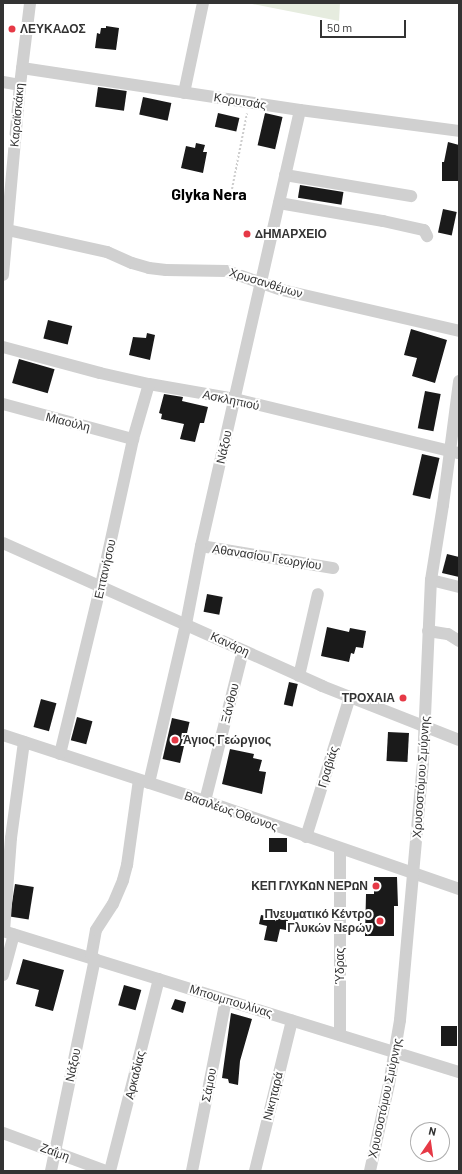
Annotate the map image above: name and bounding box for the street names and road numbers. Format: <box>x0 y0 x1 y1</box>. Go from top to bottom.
street label: Καραϊσκάκη <box>7 82 27 148</box>
street label: Κορυτσάς <box>213 90 267 112</box>
street label: Χρυσανθέμων <box>228 265 304 301</box>
street label: Ασκληπιού <box>201 387 261 413</box>
street label: Μιαούλη <box>44 410 92 434</box>
street label: Νάξου <box>213 429 235 465</box>
street label: Επτανήσου <box>91 538 119 600</box>
street label: Αθανασίου Γεωργίου <box>211 541 323 573</box>
street label: Κανάρη <box>208 629 252 659</box>
street label: Ξάνθου <box>218 682 242 724</box>
street label: Χρυσοστόμου Σμύρνης <box>410 715 432 839</box>
street label: Γραβιάς <box>315 744 341 790</box>
street label: Βασιλέως Όθωνος <box>182 788 280 834</box>
street label: Ύδρας <box>333 948 347 984</box>
street label: Μπουμπουλίνας <box>188 982 274 1020</box>
street label: Χρυσοστόμου Σμύρνης <box>365 1037 405 1159</box>
street label: Νάξου <box>62 1047 84 1083</box>
street label: Αρκαδίας <box>122 1049 148 1101</box>
street label: Σάμου <box>199 1067 219 1103</box>
street label: Νικηταρά <box>260 1070 286 1122</box>
street label: Ζαΐμη <box>38 1140 72 1164</box>

